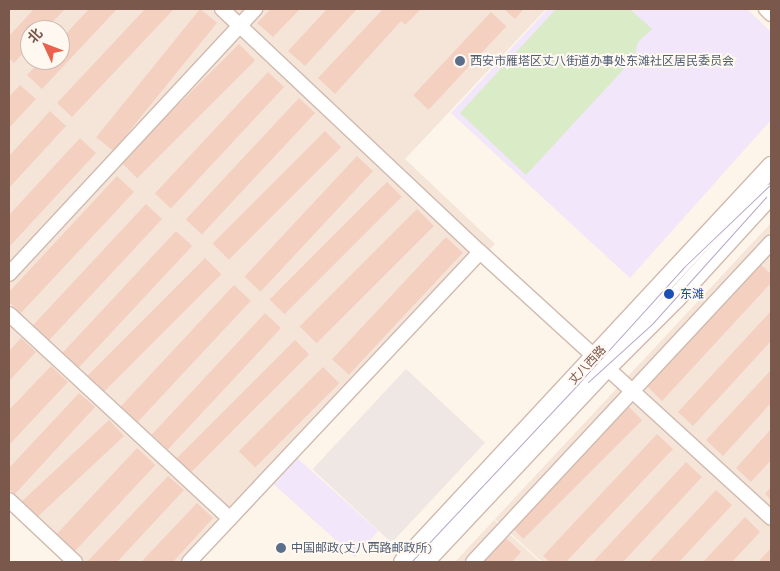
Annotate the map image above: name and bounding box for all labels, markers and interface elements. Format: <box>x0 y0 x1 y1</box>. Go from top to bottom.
north arrow <box>20 20 70 70</box>
text: 北 <box>23 24 46 47</box>
place label: 西安市雁塔区丈八街道办事处东滩社区居民委员会 <box>470 54 734 68</box>
marker: 西安市雁塔区丈八街道办事处东滩社区居民委员会 <box>454 55 466 67</box>
marker: 东滩 <box>662 287 676 301</box>
place label: 东滩 <box>680 287 704 301</box>
street label: 丈八西路 <box>565 343 609 387</box>
place label: 中国邮政(丈八西路邮政所) <box>291 541 432 555</box>
marker: 中国邮政(丈八西路邮政所) <box>275 542 287 554</box>

